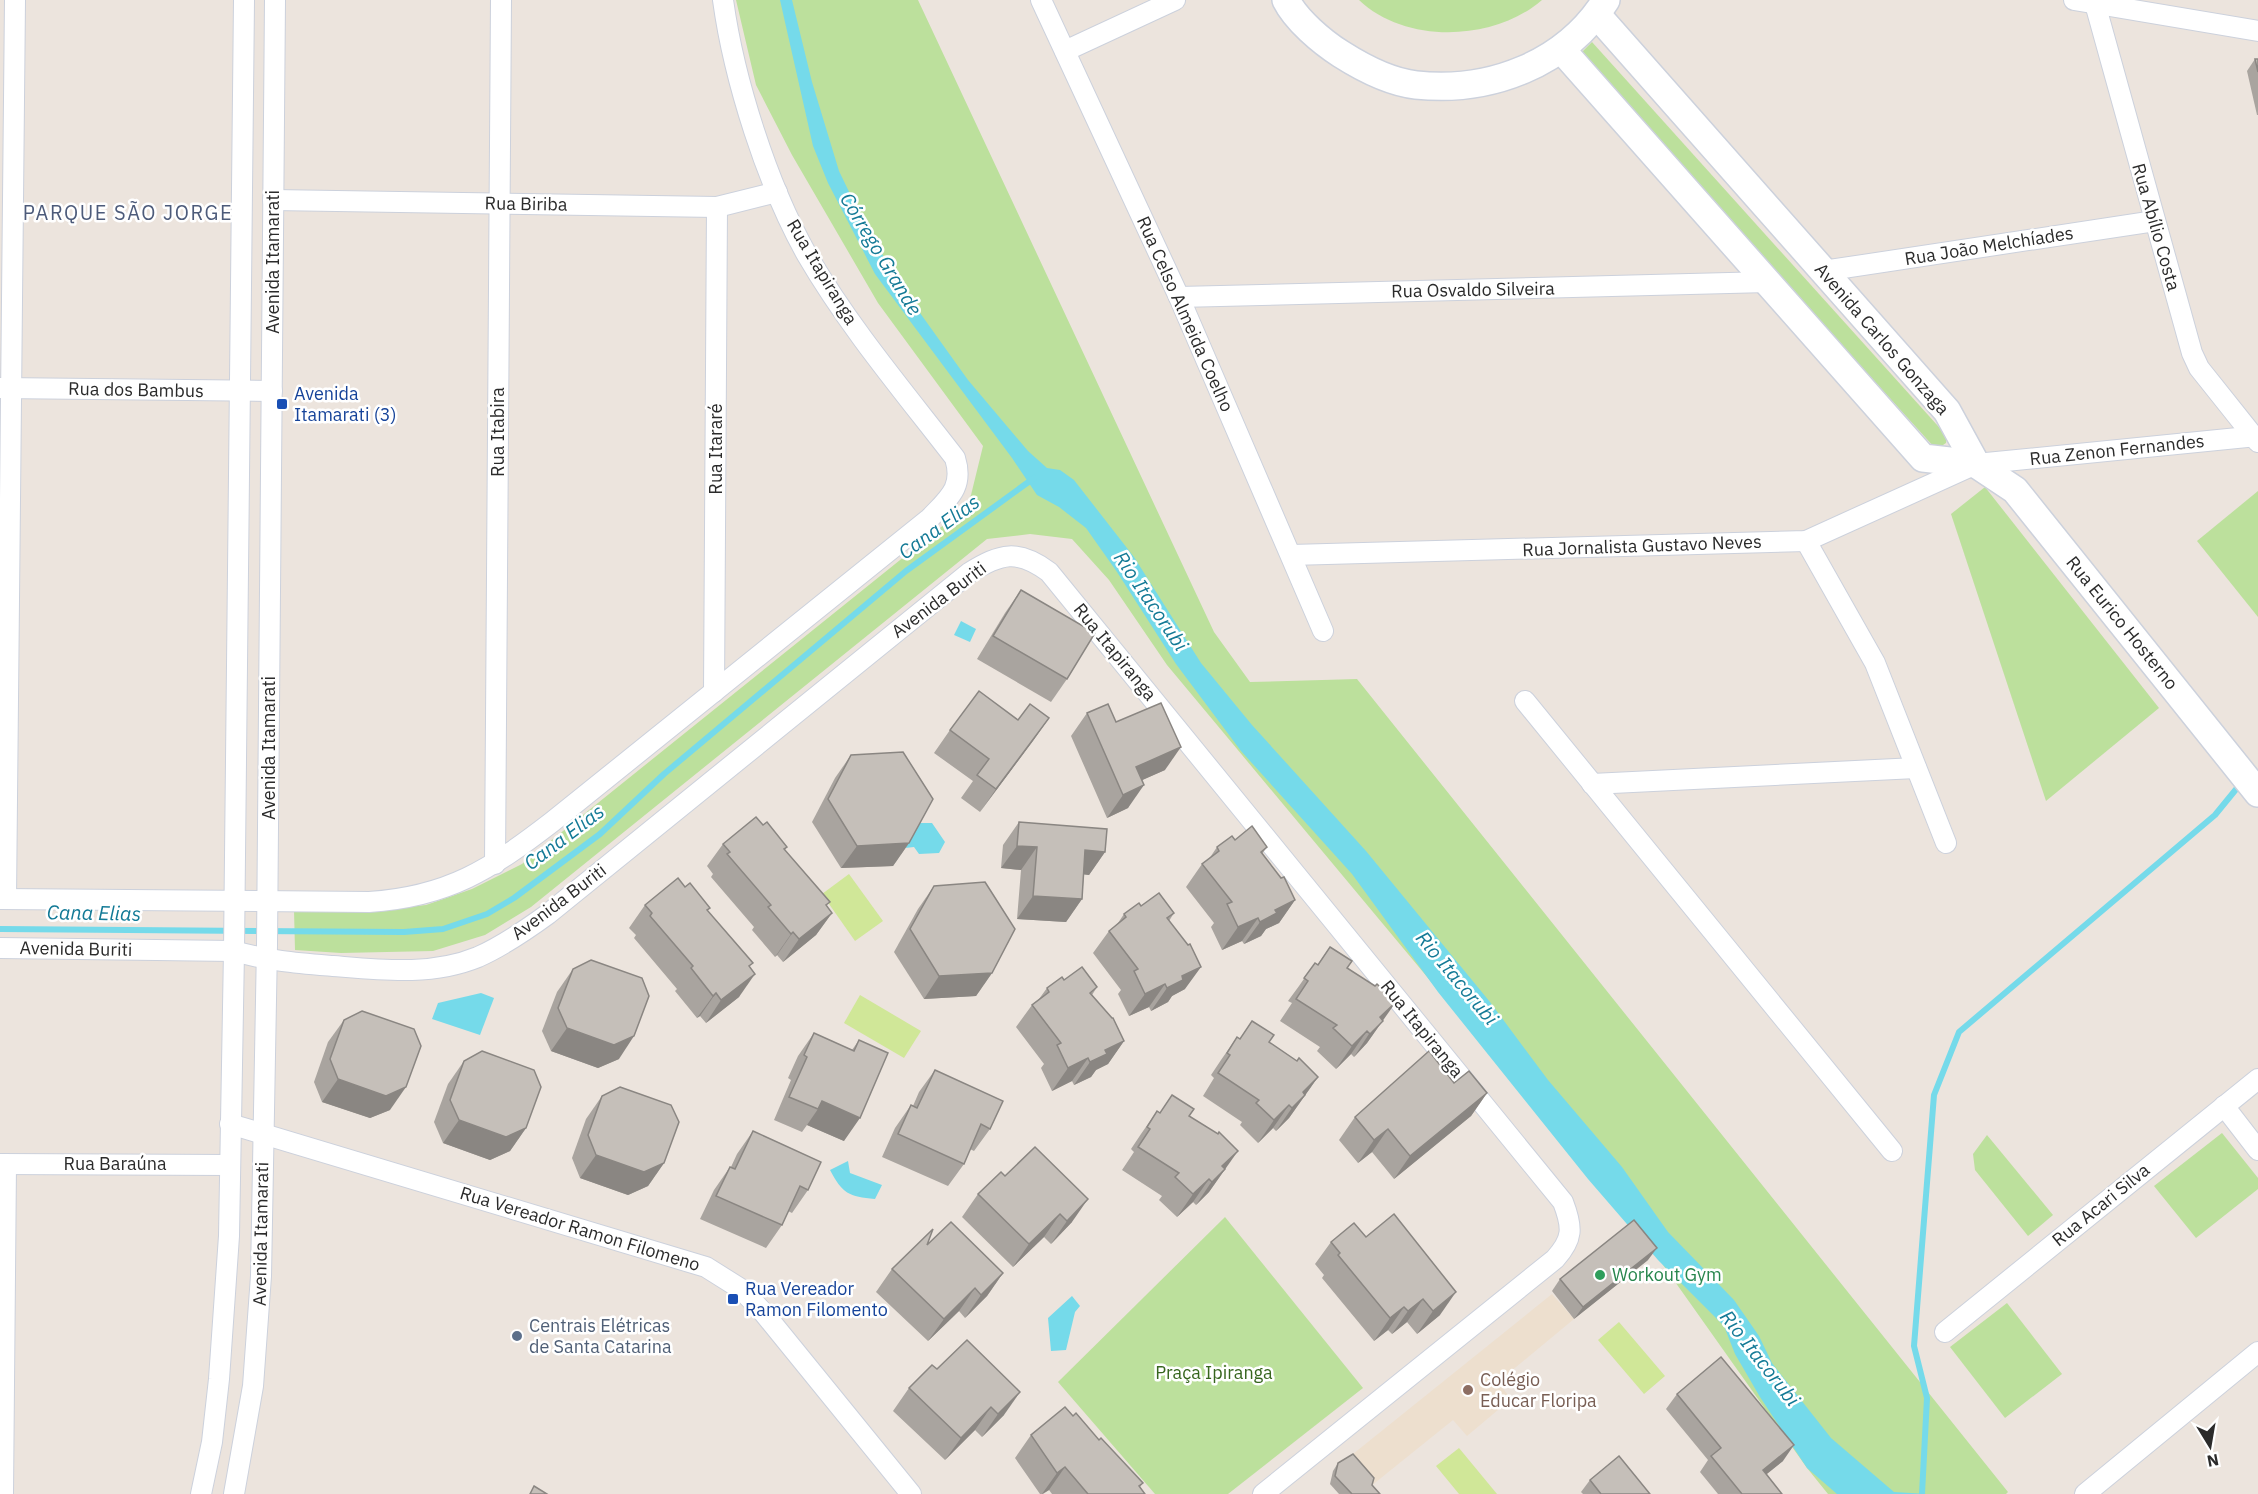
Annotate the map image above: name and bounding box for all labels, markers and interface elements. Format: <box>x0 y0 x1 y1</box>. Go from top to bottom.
street label: Rua Abílio Costa <box>2127 160 2186 294</box>
water label: Córrego Grande <box>834 187 929 320</box>
street label: Avenida Itamarati <box>261 190 284 334</box>
street label: Rua Biriba <box>484 191 568 216</box>
district label: PARQUE SÃO JORGE <box>23 199 233 226</box>
street label: Rua Celso Almeida Coelho <box>1132 212 1239 415</box>
street label: Rua Itapiranga <box>782 215 863 329</box>
street label: Rua João Melchíades <box>1903 221 2075 270</box>
street label: Avenida Carlos Gonzaga <box>1810 258 1955 420</box>
street label: Rua Osvaldo Silveira <box>1391 277 1555 302</box>
street label: Rua dos Bambus <box>68 377 204 402</box>
place label: Avenida Itamarati (3) <box>294 382 397 426</box>
street label: Rua Itabira <box>486 387 509 477</box>
marker: Avenida Itamarati (3) <box>275 397 289 411</box>
street label: Rua Itararé <box>704 403 727 495</box>
street label: Rua Zenon Fernandes <box>2028 429 2206 470</box>
water label: Cana Elias <box>893 488 985 565</box>
street label: Rua Jornalista Gustavo Neves <box>1522 530 1762 561</box>
water label: Rio Itacorubi <box>1108 545 1195 657</box>
street label: Rua Eurico Hosterno <box>2061 551 2183 694</box>
street label: Avenida Buriti <box>887 557 991 643</box>
street label: Rua Itapiranga <box>1069 598 1162 706</box>
street label: Avenida Itamarati <box>257 676 280 820</box>
water label: Cana Elias <box>518 797 609 876</box>
street label: Avenida Buriti <box>507 859 611 945</box>
water label: Cana Elias <box>47 898 141 927</box>
water label: Rio Itacorubi <box>1410 925 1505 1031</box>
street label: Avenida Buriti <box>19 936 133 961</box>
street label: Rua Itapiranga <box>1376 975 1469 1083</box>
street label: Rua Baraúna <box>63 1152 167 1175</box>
street label: Rua Acari Silva <box>2047 1158 2155 1251</box>
street label: Avenida Itamarati <box>248 1162 273 1306</box>
street label: Rua Vereador Ramon Filomeno <box>457 1181 703 1276</box>
place label: Workout Gym <box>1612 1263 1722 1286</box>
marker: Workout Gym <box>1593 1268 1607 1282</box>
place label: Rua Vereador Ramon Filomento <box>745 1277 888 1321</box>
marker: Rua Vereador Ramon Filomento <box>726 1292 740 1306</box>
water label: Rio Itacorubi <box>1714 1304 1807 1412</box>
place label: Centrais Elétricas de Santa Catarina <box>529 1314 672 1358</box>
marker: Centrais Elétricas de Santa Catarina <box>510 1329 524 1343</box>
park label: Praça Ipiranga <box>1155 1361 1273 1384</box>
place label: Colégio Educar Floripa <box>1480 1368 1597 1412</box>
marker: Colégio Educar Floripa <box>1461 1383 1475 1397</box>
north arrow <box>2180 1416 2240 1476</box>
text: N <box>2205 1450 2220 1472</box>

